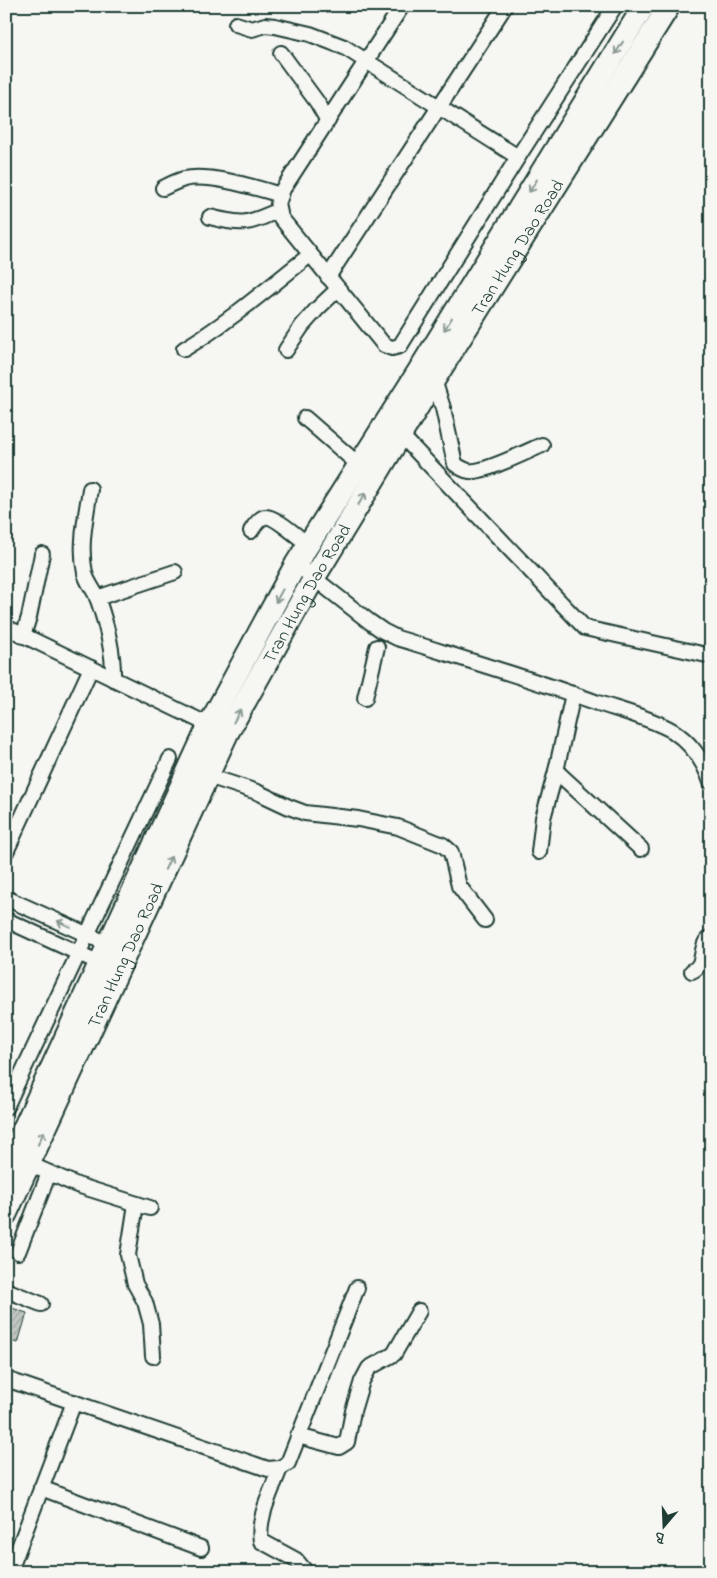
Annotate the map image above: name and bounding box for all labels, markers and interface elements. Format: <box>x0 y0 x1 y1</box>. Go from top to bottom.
one-way arrow <box>613 40 623 54</box>
street label: Tran Hung Dao Road <box>466 175 572 322</box>
one-way arrow <box>528 178 538 192</box>
one-way arrow <box>442 317 453 331</box>
one-way arrow <box>357 493 367 507</box>
street label: Tran Hung Dao Road <box>258 520 359 669</box>
one-way arrow <box>274 588 284 603</box>
one-way arrow <box>233 709 243 724</box>
one-way arrow <box>163 856 173 871</box>
street label: Tran Hung Dao Road <box>82 879 172 1033</box>
one-way arrow <box>57 919 72 928</box>
one-way arrow <box>37 1130 47 1145</box>
north arrow <box>640 1500 690 1550</box>
text: B <box>652 1525 669 1549</box>

